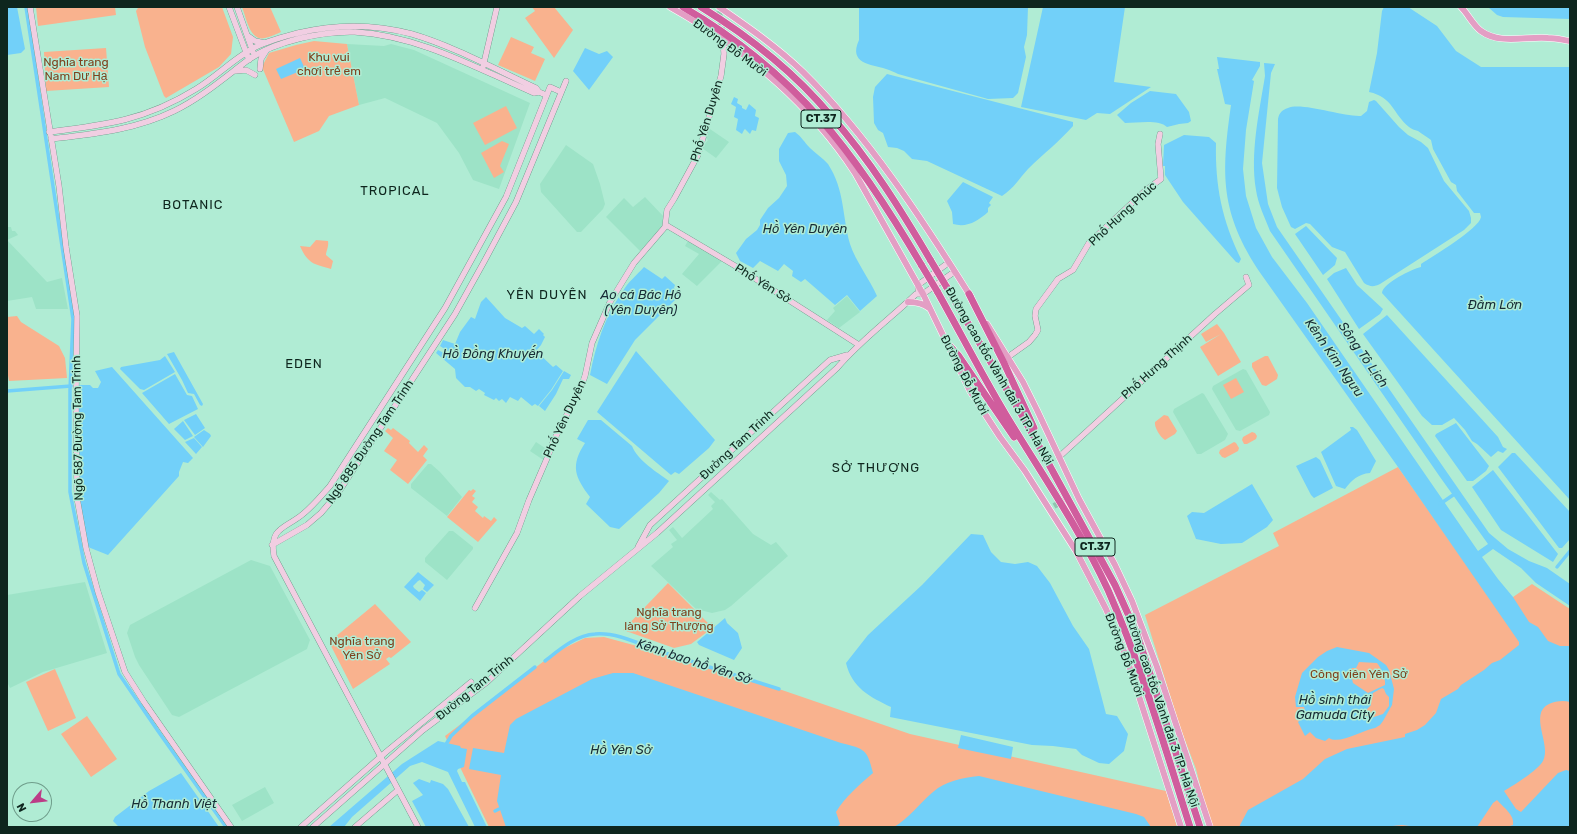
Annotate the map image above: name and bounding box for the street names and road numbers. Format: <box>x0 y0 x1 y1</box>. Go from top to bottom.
street label: Đường Đỗ Mười <box>690 16 770 80</box>
street label: Phố Yên Duyên <box>688 79 726 163</box>
road number: CT.37 <box>801 110 841 128</box>
street label: Phố Hưng Phúc <box>1086 179 1160 249</box>
street label: Phố Yên Sở <box>732 261 794 307</box>
street label: Đường cao tốc Vành đai 3 TP. Hà Nội <box>942 285 1056 467</box>
street label: Phố Hưng Thịnh <box>1119 332 1195 402</box>
street label: Đường Đỗ Mười <box>937 333 991 417</box>
street label: Ngõ 587 Đường Tam Trinh <box>70 355 86 501</box>
street label: Ngõ 885 Đường Tam Trinh <box>323 377 417 507</box>
street label: Phố Yên Duyên <box>541 378 589 460</box>
street label: Đường Tam Trinh <box>697 407 777 483</box>
road number: CT.37 <box>1075 538 1115 556</box>
street label: Đường Đỗ Mười <box>1101 611 1147 699</box>
street label: Đường cao tốc Vành đai 3 TP. Hà Nội <box>1122 613 1202 809</box>
street label: Đường Tam Trinh <box>433 652 517 724</box>

